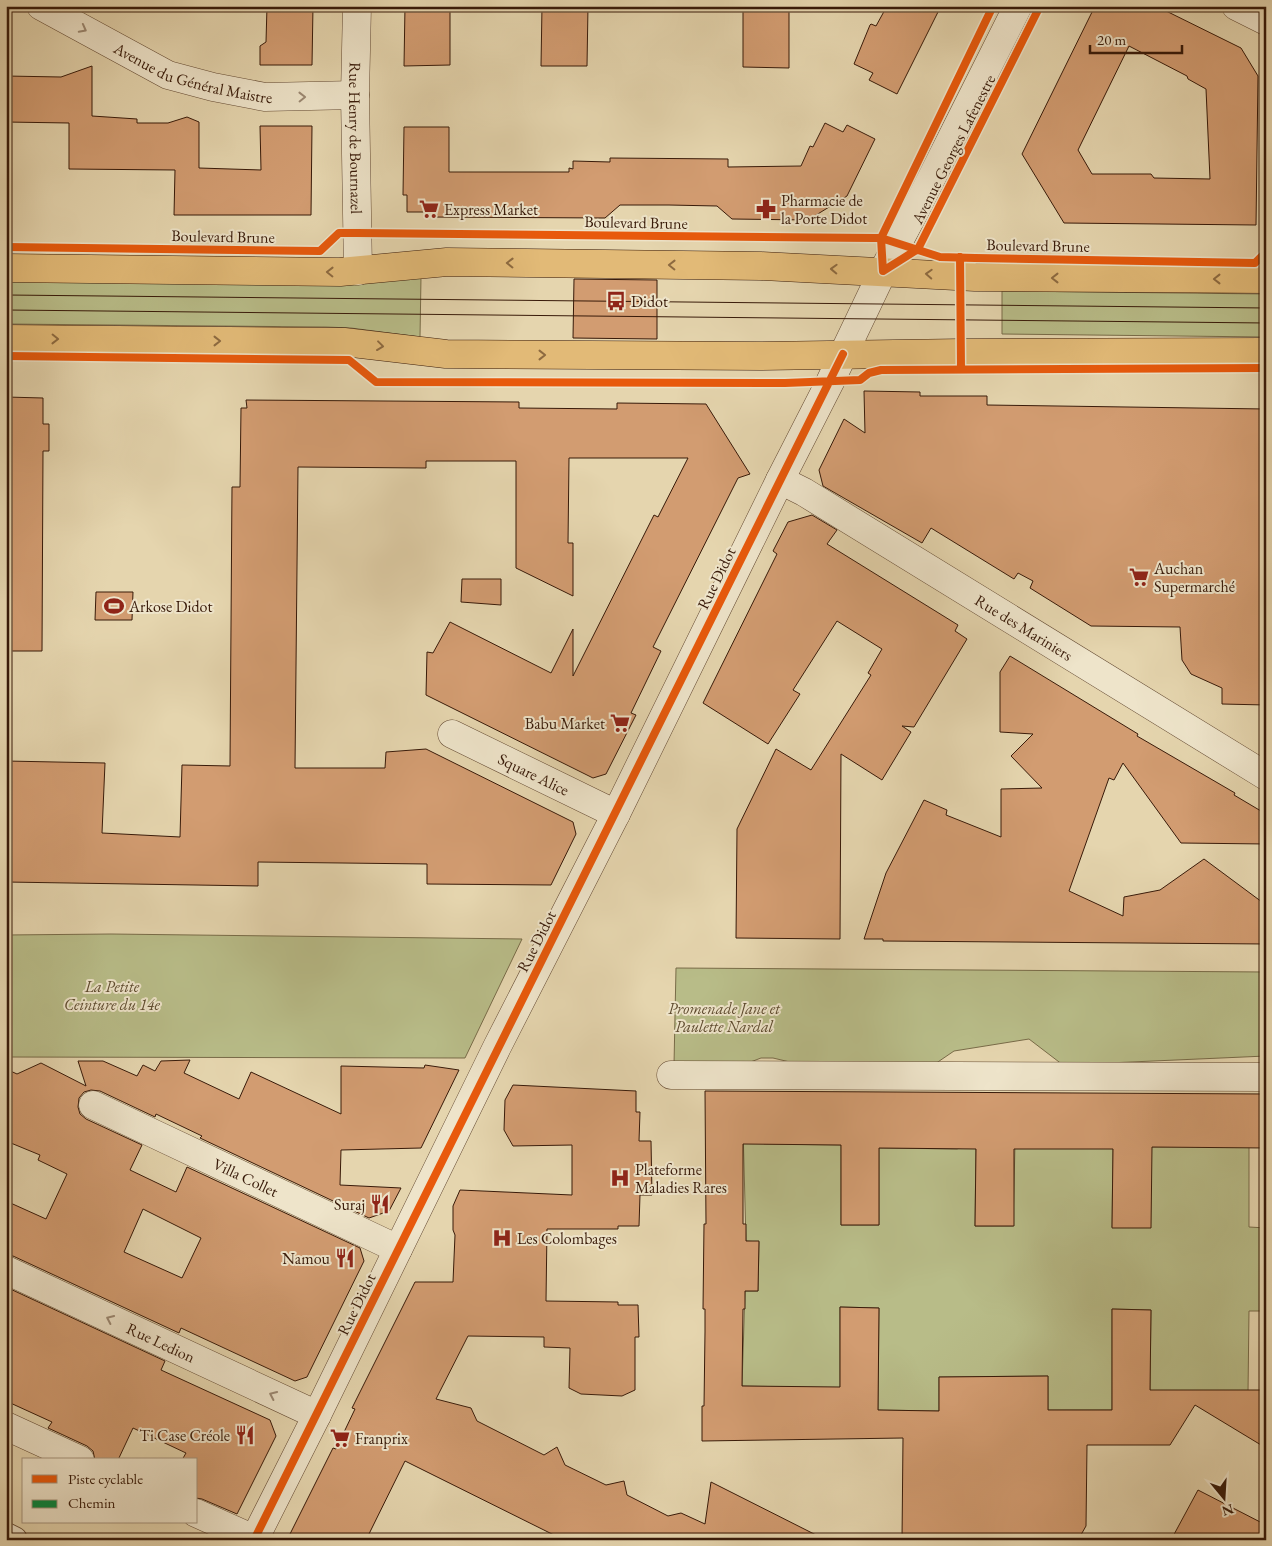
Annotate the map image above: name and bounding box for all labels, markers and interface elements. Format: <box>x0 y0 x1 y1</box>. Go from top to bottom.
scale bar <box>1090 22 1182 54</box>
one-way arrow <box>78 23 87 33</box>
text: 20 m <box>1097 30 1126 49</box>
street label: Avenue du Général Maistre <box>109 37 272 108</box>
street label: Rue Henry de Bournazel <box>344 62 367 214</box>
street label: Avenue Georges Lafenestre <box>906 71 1000 228</box>
one-way arrow <box>298 91 306 102</box>
place label: Pharmacie de la Porte Didot <box>781 190 867 229</box>
supermarket icon: Express Market <box>418 198 440 220</box>
pharmacy icon: Pharmacie de la Porte Didot <box>755 198 777 220</box>
place label: Express Market <box>444 199 538 220</box>
street label: Boulevard Brune <box>584 211 688 234</box>
street label: Boulevard Brune <box>171 225 275 248</box>
street label: Boulevard Brune <box>986 234 1090 257</box>
one-way arrow <box>505 258 513 268</box>
one-way arrow <box>668 260 676 270</box>
one-way arrow <box>830 264 838 275</box>
one-way arrow <box>326 267 334 277</box>
one-way arrow <box>925 269 933 280</box>
one-way arrow <box>1050 273 1058 283</box>
one-way arrow <box>1213 274 1220 284</box>
bus stop icon: Didot <box>605 290 627 312</box>
place label: Didot <box>631 291 668 312</box>
one-way arrow <box>52 334 59 344</box>
one-way arrow <box>214 335 222 346</box>
one-way arrow <box>376 340 384 351</box>
one-way arrow <box>538 349 546 360</box>
street label: Rue Didot <box>692 544 740 613</box>
place label: Auchan Supermarché <box>1153 558 1235 597</box>
supermarket icon: Auchan Supermarché <box>1128 566 1150 588</box>
street label: Rue des Mariniers <box>971 590 1076 666</box>
sports icon: Arkose Didot <box>103 595 125 617</box>
place label: Arkose Didot <box>128 596 212 617</box>
supermarket icon: Babu Market <box>609 712 631 734</box>
place label: Babu Market <box>525 713 605 734</box>
street label: Square Alice <box>494 748 573 801</box>
street label: Rue Didot <box>512 907 561 976</box>
park label: La Petite Ceinture du 14e <box>64 976 161 1015</box>
park label: Promenade Jane et Paulette Nardal <box>668 998 781 1037</box>
street label: Villa Collet <box>210 1153 282 1202</box>
place label: Plateforme Maladies Rares <box>635 1159 727 1198</box>
hospital icon: Plateforme Maladies Rares <box>609 1167 631 1189</box>
restaurant icon: Suraj <box>369 1193 391 1215</box>
place label: Suraj <box>334 1194 365 1215</box>
hospital icon: Les Colombages <box>491 1227 513 1249</box>
place label: Les Colombages <box>517 1228 617 1249</box>
restaurant icon: Namou <box>334 1247 356 1269</box>
place label: Namou <box>282 1248 331 1269</box>
street label: Rue Didot <box>332 1270 380 1339</box>
one-way arrow <box>106 1314 115 1325</box>
street label: Rue Ledion <box>123 1318 199 1368</box>
one-way arrow <box>269 1391 278 1401</box>
restaurant icon: Ti Case Créole <box>234 1424 256 1446</box>
place label: Ti Case Créole <box>139 1425 230 1446</box>
supermarket icon: Franprix <box>329 1427 351 1449</box>
place label: Franprix <box>355 1428 408 1449</box>
legend <box>22 1458 198 1524</box>
text: Piste cyclable <box>68 1469 143 1488</box>
north arrow <box>1200 1474 1250 1524</box>
text: Chemin <box>68 1493 116 1512</box>
text: N <box>1219 1500 1236 1521</box>

